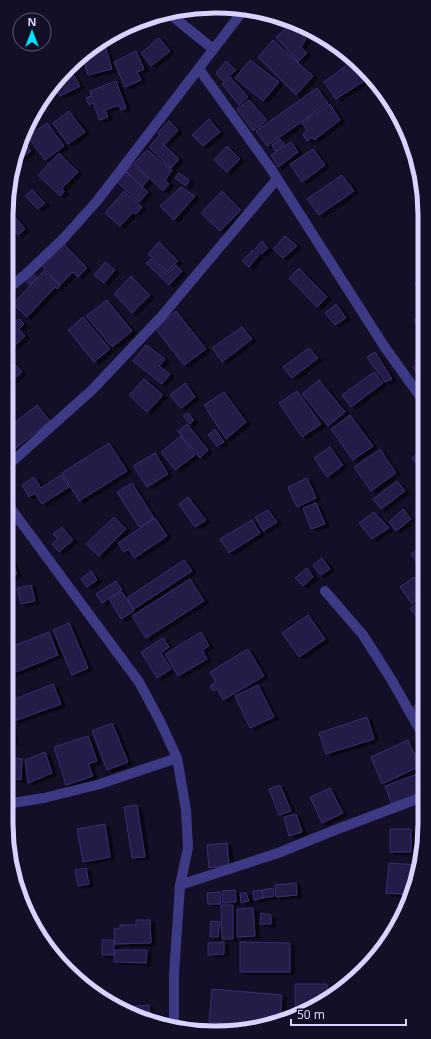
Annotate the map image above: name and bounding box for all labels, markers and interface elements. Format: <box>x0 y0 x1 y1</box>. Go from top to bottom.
north arrow <box>12 12 52 52</box>
text: N <box>28 14 36 29</box>
scale bar <box>291 1001 406 1027</box>
text: 50 m <box>297 1006 325 1023</box>

